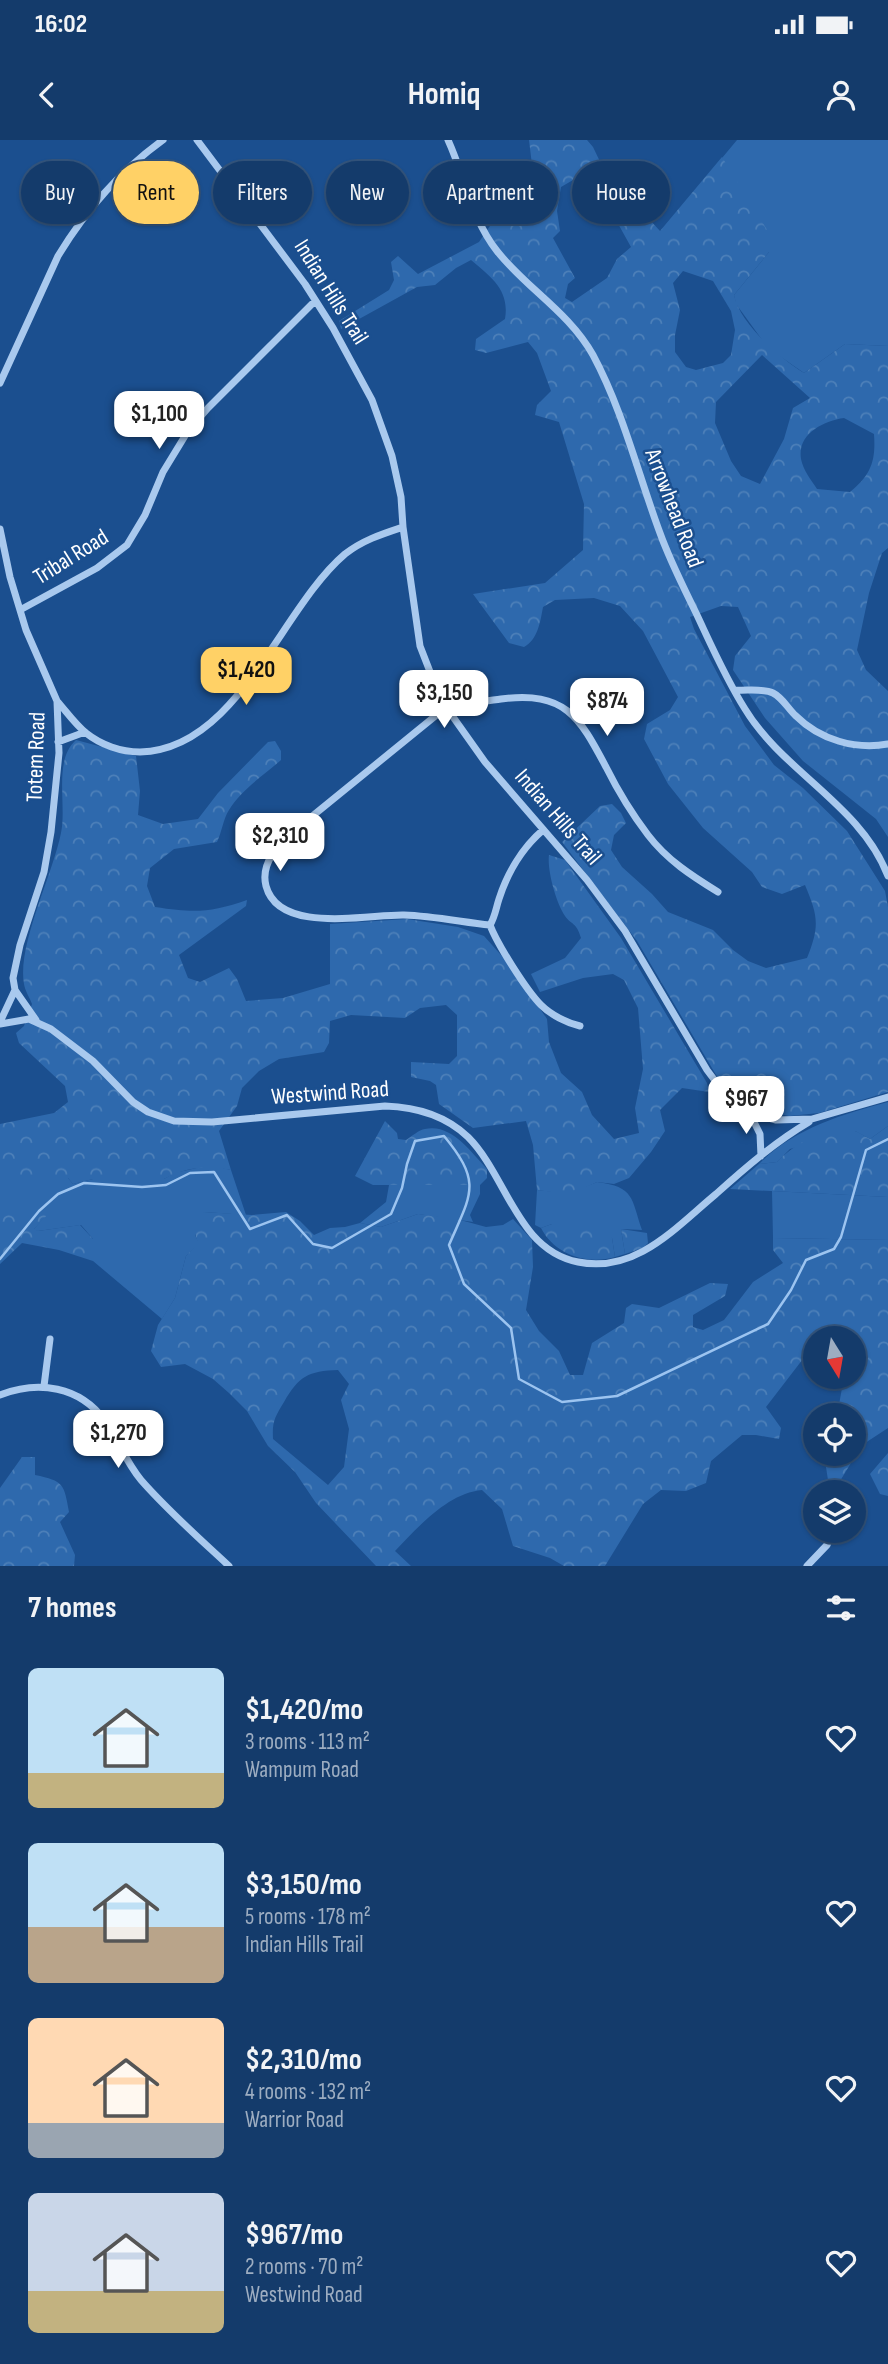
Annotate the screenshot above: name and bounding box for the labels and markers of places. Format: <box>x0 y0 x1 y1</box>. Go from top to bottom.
pin: $1,100 <box>102 392 216 451</box>
pin: $1,420 <box>189 648 303 707</box>
pin: $3,150 <box>387 670 501 730</box>
pin: $874 <box>566 678 648 738</box>
pin: $2,310 <box>223 814 337 873</box>
pin: $967 <box>705 1076 787 1136</box>
pin: $1,270 <box>61 1410 175 1470</box>

